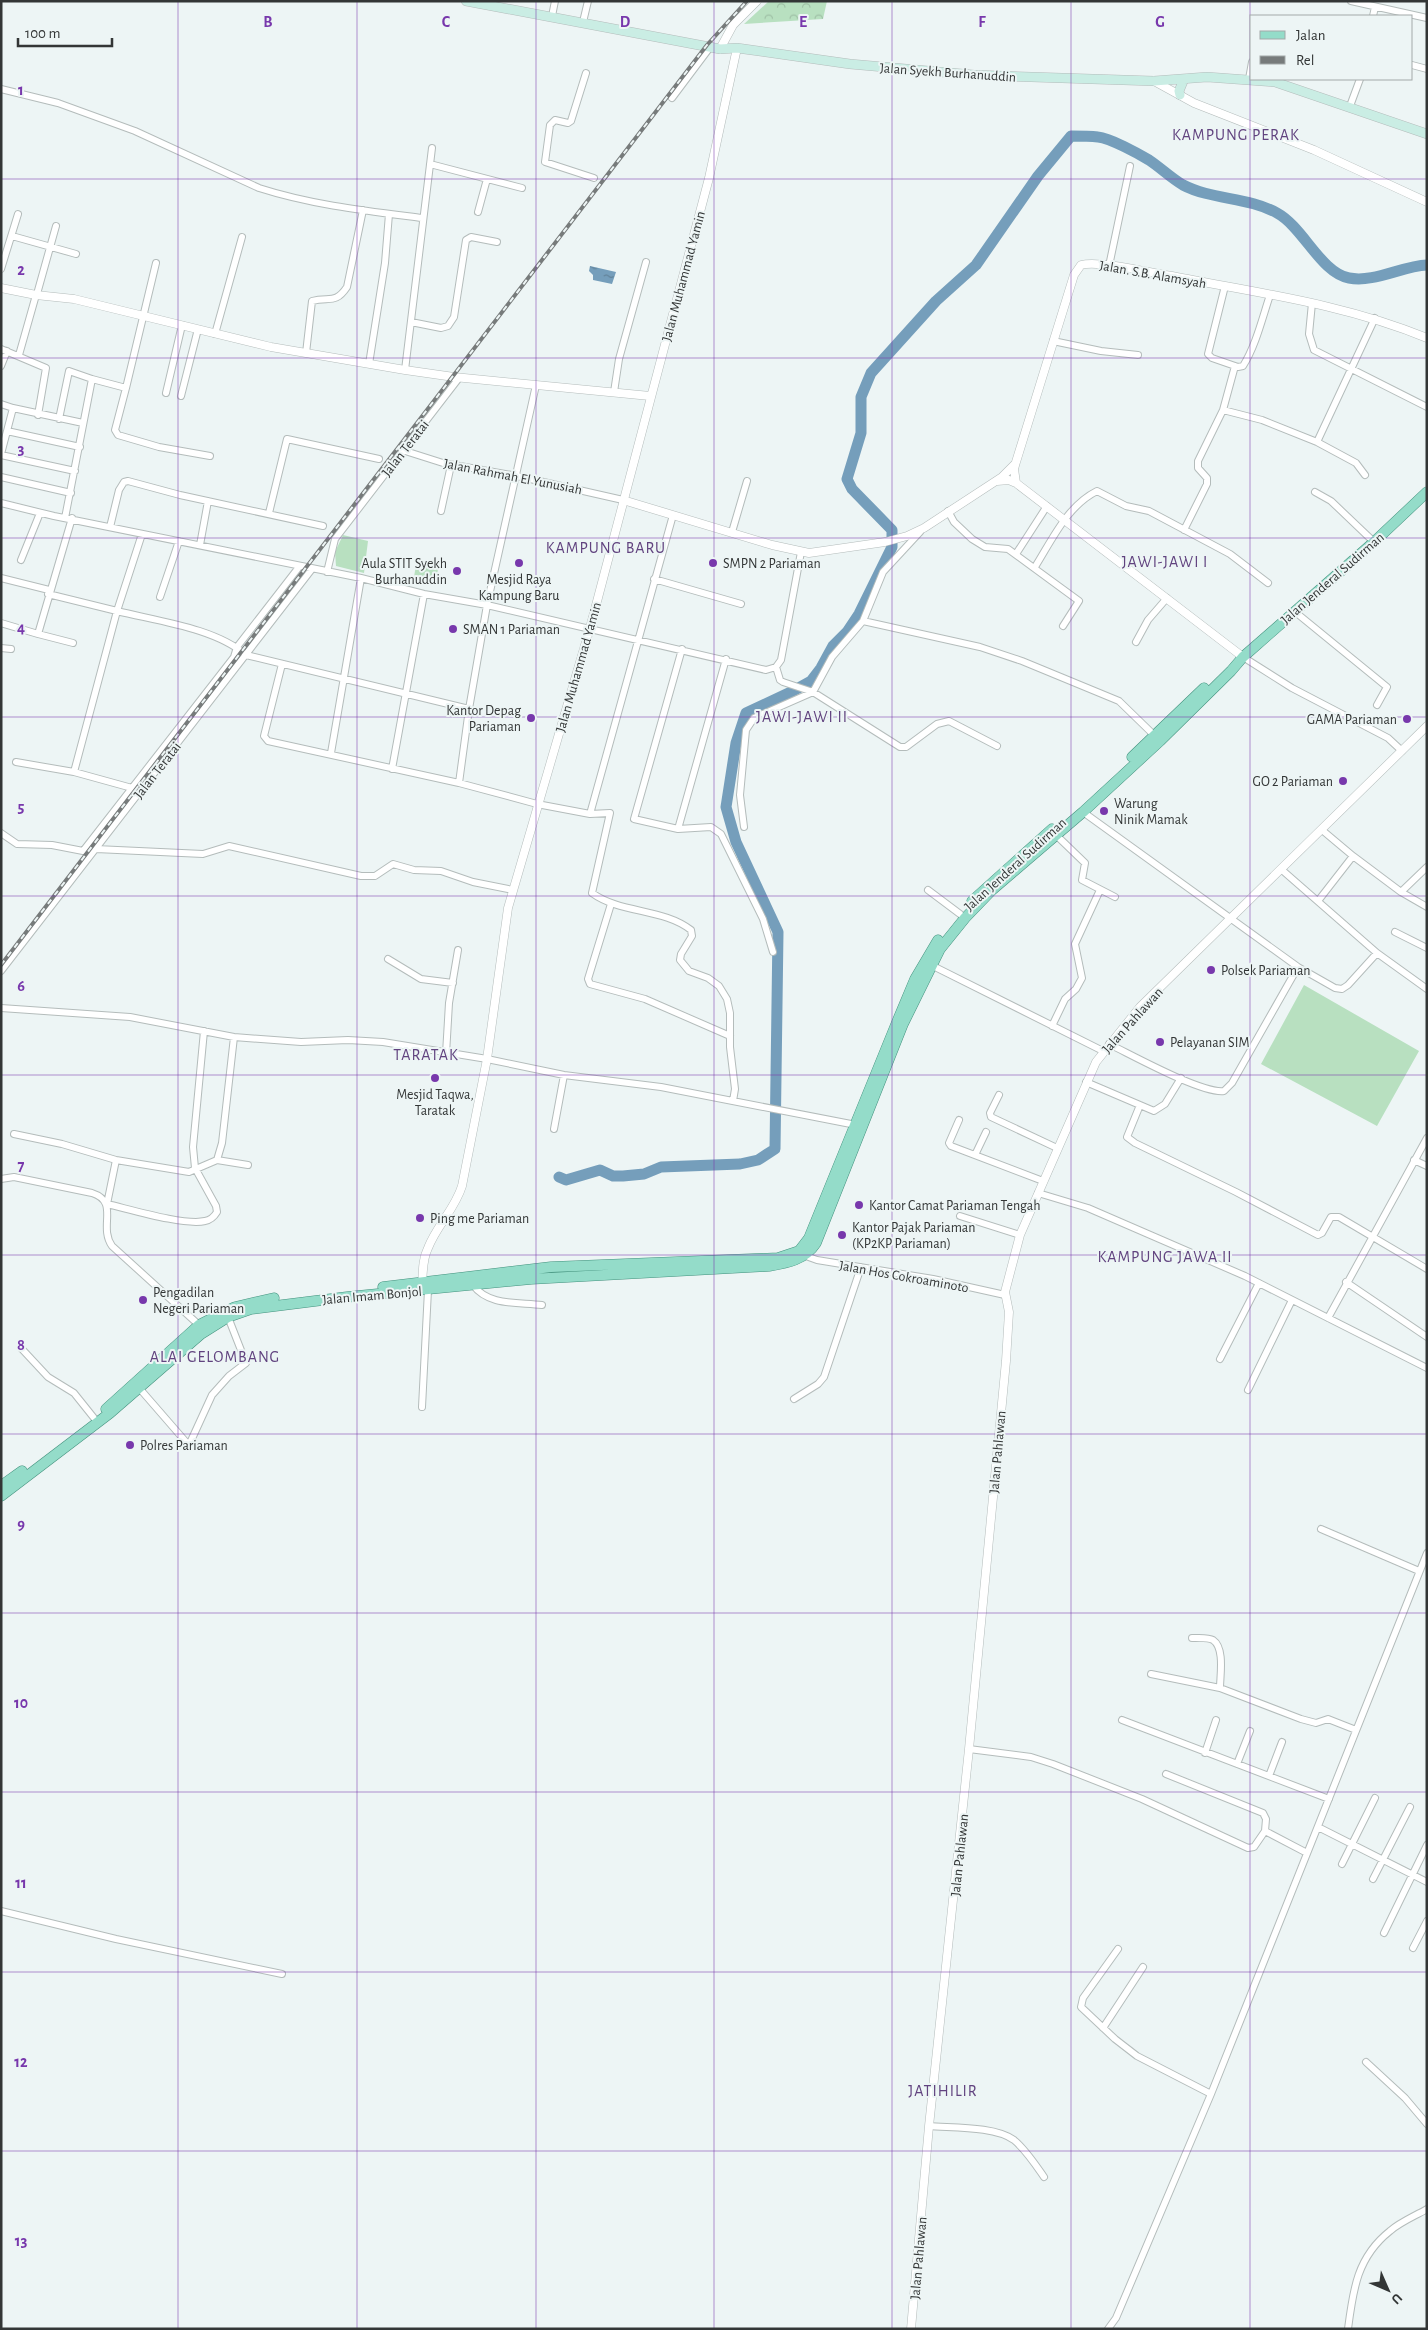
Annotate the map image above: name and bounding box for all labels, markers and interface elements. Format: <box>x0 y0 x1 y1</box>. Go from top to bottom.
text: B <box>263 14 273 30</box>
text: C <box>442 14 451 30</box>
text: D <box>620 14 631 30</box>
text: E <box>799 14 807 30</box>
text: F <box>978 14 986 30</box>
text: G <box>1155 14 1165 30</box>
scale bar <box>18 15 111 47</box>
legend <box>1250 15 1413 80</box>
text: 100 m <box>25 26 60 41</box>
text: Jalan <box>1296 28 1326 43</box>
text: Rel <box>1296 53 1314 68</box>
street label: Jalan Syekh Burhanuddin <box>879 61 1017 85</box>
text: 1 <box>18 82 24 98</box>
district label: KAMPUNG PERAK <box>1172 127 1300 143</box>
street label: Jalan Muhammad Yamin <box>660 210 708 343</box>
street label: Jalan. S.B. Alamsyah <box>1098 259 1207 291</box>
text: 2 <box>17 262 25 278</box>
street label: Jalan Teratai <box>380 418 432 479</box>
text: 3 <box>18 441 25 457</box>
street label: Jalan Rahmah El Yunusiah <box>442 457 583 497</box>
street label: Jalan Jenderal Sudirman <box>1278 530 1387 627</box>
district label: KAMPUNG BARU <box>546 540 666 556</box>
district label: JAWI-JAWI I <box>1122 554 1208 570</box>
place label: Aula STIT Syekh Burhanuddin <box>362 557 447 587</box>
marker: Mesjid Raya Kampung Baru <box>513 557 525 569</box>
marker: SMPN 2 Pariaman <box>707 557 719 569</box>
place label: SMPN 2 Pariaman <box>723 557 821 571</box>
marker: Aula STIT Syekh Burhanuddin <box>451 565 463 577</box>
place label: Mesjid Raya Kampung Baru <box>478 573 560 603</box>
street label: Jalan Muhammad Yamin <box>554 601 604 734</box>
text: 4 <box>17 620 25 636</box>
marker: SMAN 1 Pariaman <box>447 623 459 635</box>
place label: SMAN 1 Pariaman <box>463 623 560 637</box>
place label: Kantor Depag Pariaman <box>446 704 521 734</box>
district label: JAWI-JAWI II <box>756 709 848 725</box>
marker: Kantor Depag Pariaman <box>525 712 537 724</box>
place label: GAMA Pariaman <box>1307 713 1397 727</box>
marker: GAMA Pariaman <box>1401 713 1413 725</box>
street label: Jalan Teratai <box>132 740 184 801</box>
place label: GO 2 Pariaman <box>1252 775 1333 789</box>
marker: GO 2 Pariaman <box>1337 775 1349 787</box>
place label: Warung Ninik Mamak <box>1114 797 1188 827</box>
text: 5 <box>18 799 25 815</box>
marker: Warung Ninik Mamak <box>1098 805 1110 817</box>
street label: Jalan Jenderal Sudirman <box>962 816 1069 914</box>
marker: Polsek Pariaman <box>1205 964 1217 976</box>
place label: Polsek Pariaman <box>1221 964 1311 978</box>
text: 6 <box>17 978 25 994</box>
street label: Jalan Pahlawan <box>1100 985 1166 1056</box>
marker: Pelayanan SIM <box>1154 1036 1166 1048</box>
place label: Pelayanan SIM <box>1170 1036 1249 1050</box>
district label: TARATAK <box>393 1047 459 1063</box>
marker: Mesjid Taqwa, Taratak <box>429 1072 441 1084</box>
place label: Mesjid Taqwa, Taratak <box>396 1088 474 1118</box>
text: 7 <box>18 1158 25 1174</box>
marker: Kantor Camat Pariaman Tengah <box>853 1199 865 1211</box>
place label: Kantor Camat Pariaman Tengah <box>869 1199 1041 1213</box>
marker: Ping me Pariaman <box>414 1212 426 1224</box>
place label: Ping me Pariaman <box>430 1212 529 1226</box>
place label: Kantor Pajak Pariaman (KP2KP Pariaman) <box>852 1221 975 1251</box>
marker: Kantor Pajak Pariaman (KP2KP Pariaman) <box>836 1229 848 1241</box>
district label: KAMPUNG JAWA II <box>1097 1249 1233 1265</box>
street label: Jalan Hos Cokroaminoto <box>838 1259 970 1295</box>
street label: Jalan Imam Bonjol <box>322 1285 422 1307</box>
place label: Pengadilan Negeri Pariaman <box>153 1286 244 1316</box>
marker: Pengadilan Negeri Pariaman <box>137 1294 149 1306</box>
text: 8 <box>17 1337 25 1353</box>
district label: ALAI GELOMBANG <box>150 1349 280 1365</box>
street label: Jalan Pahlawan <box>987 1410 1009 1494</box>
marker: Polres Pariaman <box>124 1439 136 1451</box>
place label: Polres Pariaman <box>140 1439 228 1453</box>
text: 9 <box>17 1516 25 1532</box>
text: 10 <box>14 1695 28 1711</box>
street label: Jalan Pahlawan <box>949 1813 971 1897</box>
text: 11 <box>15 1875 27 1891</box>
text: 12 <box>14 2054 28 2070</box>
district label: JATIHILIR <box>908 2083 978 2099</box>
street label: Jalan Pahlawan <box>908 2216 930 2300</box>
text: 13 <box>15 2233 27 2249</box>
north arrow <box>1363 2265 1413 2315</box>
text: U <box>1388 2290 1405 2307</box>

